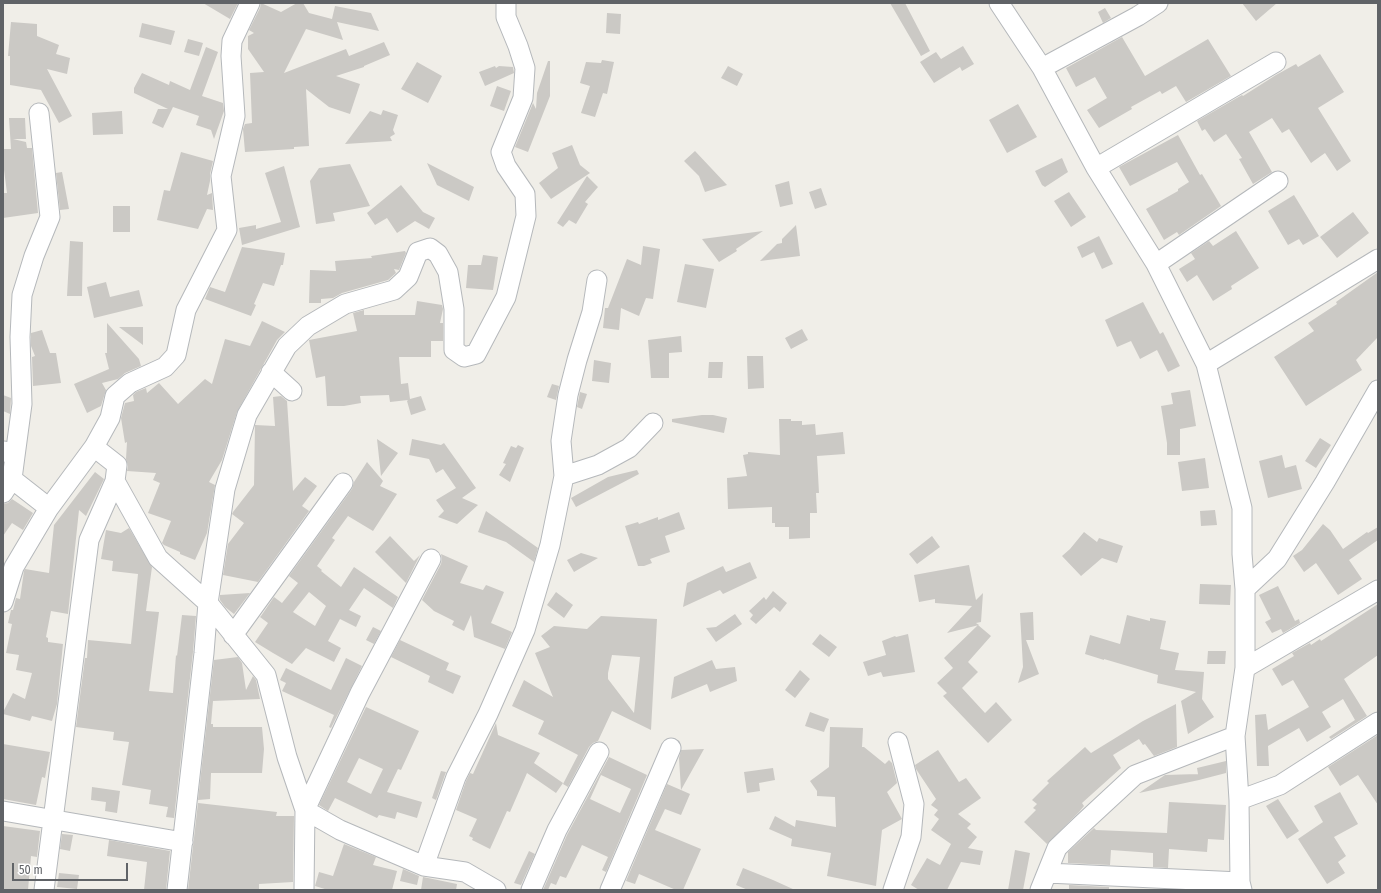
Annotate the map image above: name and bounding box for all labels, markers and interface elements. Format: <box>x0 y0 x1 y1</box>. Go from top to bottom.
scale bar <box>14 855 130 881</box>
text: 50 m <box>19 863 43 877</box>

